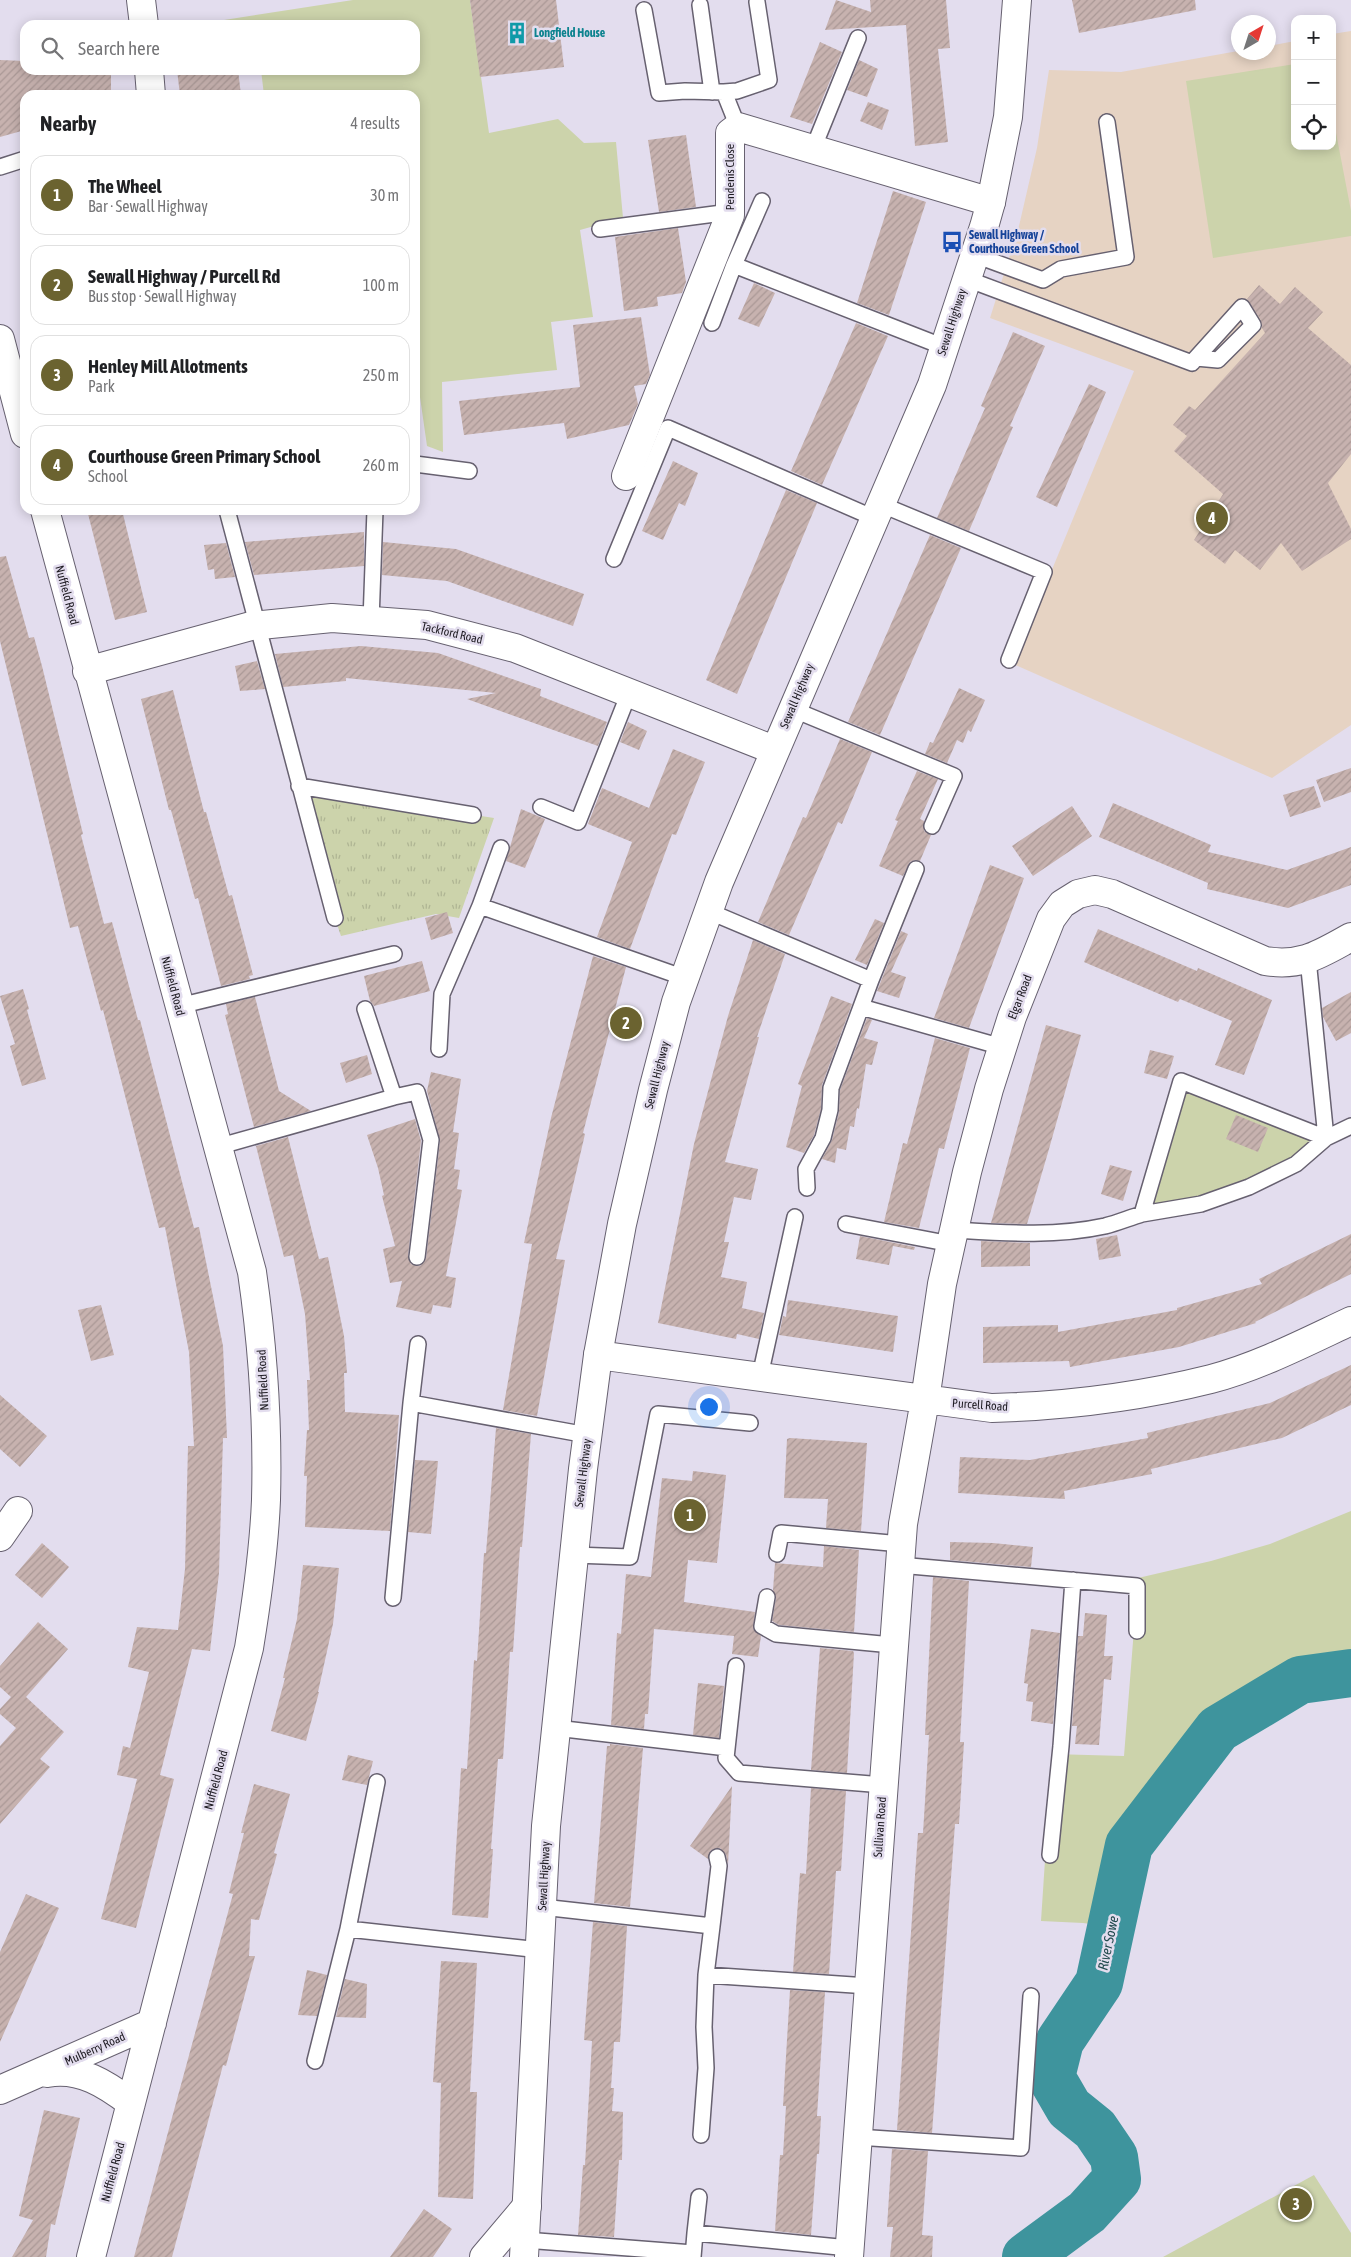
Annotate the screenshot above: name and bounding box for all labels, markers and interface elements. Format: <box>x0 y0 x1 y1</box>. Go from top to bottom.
north arrow <box>1231 15 1276 60</box>
map controls <box>1291 15 1336 150</box>
button: + <box>1291 15 1336 60</box>
search box <box>20 20 420 75</box>
building icon: Longfield House <box>504 20 530 46</box>
place label: Longfield House <box>534 26 606 40</box>
icon: search <box>38 34 66 62</box>
text: Search here <box>78 37 160 59</box>
button: − <box>1291 60 1336 105</box>
button: locate <box>1291 105 1336 150</box>
text: Nearby <box>40 111 96 135</box>
text: 4 results <box>350 114 400 132</box>
street label: Pendenis Close <box>723 144 737 210</box>
text: The Wheel <box>88 175 162 197</box>
text: 1 <box>53 186 61 204</box>
text: 30 m <box>370 186 399 204</box>
text: Bar · Sewall Highway <box>88 197 208 215</box>
place label: Sewall Highway / Courthouse Green School <box>969 228 1080 256</box>
bus stop icon: Sewall Highway / Courthouse Green School <box>939 229 965 255</box>
text: Sewall Highway / Purcell Rd <box>88 265 280 287</box>
text: 2 <box>53 276 61 294</box>
text: 100 m <box>363 276 399 294</box>
text: Bus stop · Sewall Highway <box>88 287 237 305</box>
street label: Sewall Highway <box>935 287 969 357</box>
text: Henley Mill Allotments <box>88 355 248 377</box>
text: 3 <box>53 366 61 384</box>
text: 250 m <box>363 366 399 384</box>
text: Park <box>88 377 115 395</box>
text: Courthouse Green Primary School <box>88 445 320 467</box>
text: 4 <box>53 456 61 474</box>
text: 260 m <box>363 456 399 474</box>
text: School <box>88 467 128 485</box>
pin: 4 <box>1196 499 1228 537</box>
street label: Nuffield Road <box>52 564 82 626</box>
street label: Tackford Road <box>420 619 484 647</box>
street label: Sewall Highway <box>777 661 817 731</box>
street label: Nuffield Road <box>158 955 188 1017</box>
street label: Elgar Road <box>1005 973 1035 1021</box>
pin: 2 <box>610 1004 642 1042</box>
street label: Sewall Highway <box>642 1040 672 1110</box>
street label: Nuffield Road <box>254 1349 272 1411</box>
your location <box>696 1394 722 1420</box>
street label: Purcell Road <box>952 1396 1008 1414</box>
street label: Sewall Highway <box>572 1438 594 1508</box>
pin: 1 <box>674 1496 706 1534</box>
street label: Nuffield Road <box>201 1749 231 1811</box>
street label: Sullivan Road <box>871 1796 889 1858</box>
street label: Sewall Highway <box>535 1841 553 1911</box>
water label: River Sowe <box>1094 1914 1122 1972</box>
street label: Mulberry Road <box>63 2029 127 2069</box>
street label: Nuffield Road <box>98 2141 128 2203</box>
pin: 3 <box>1280 2185 1312 2223</box>

